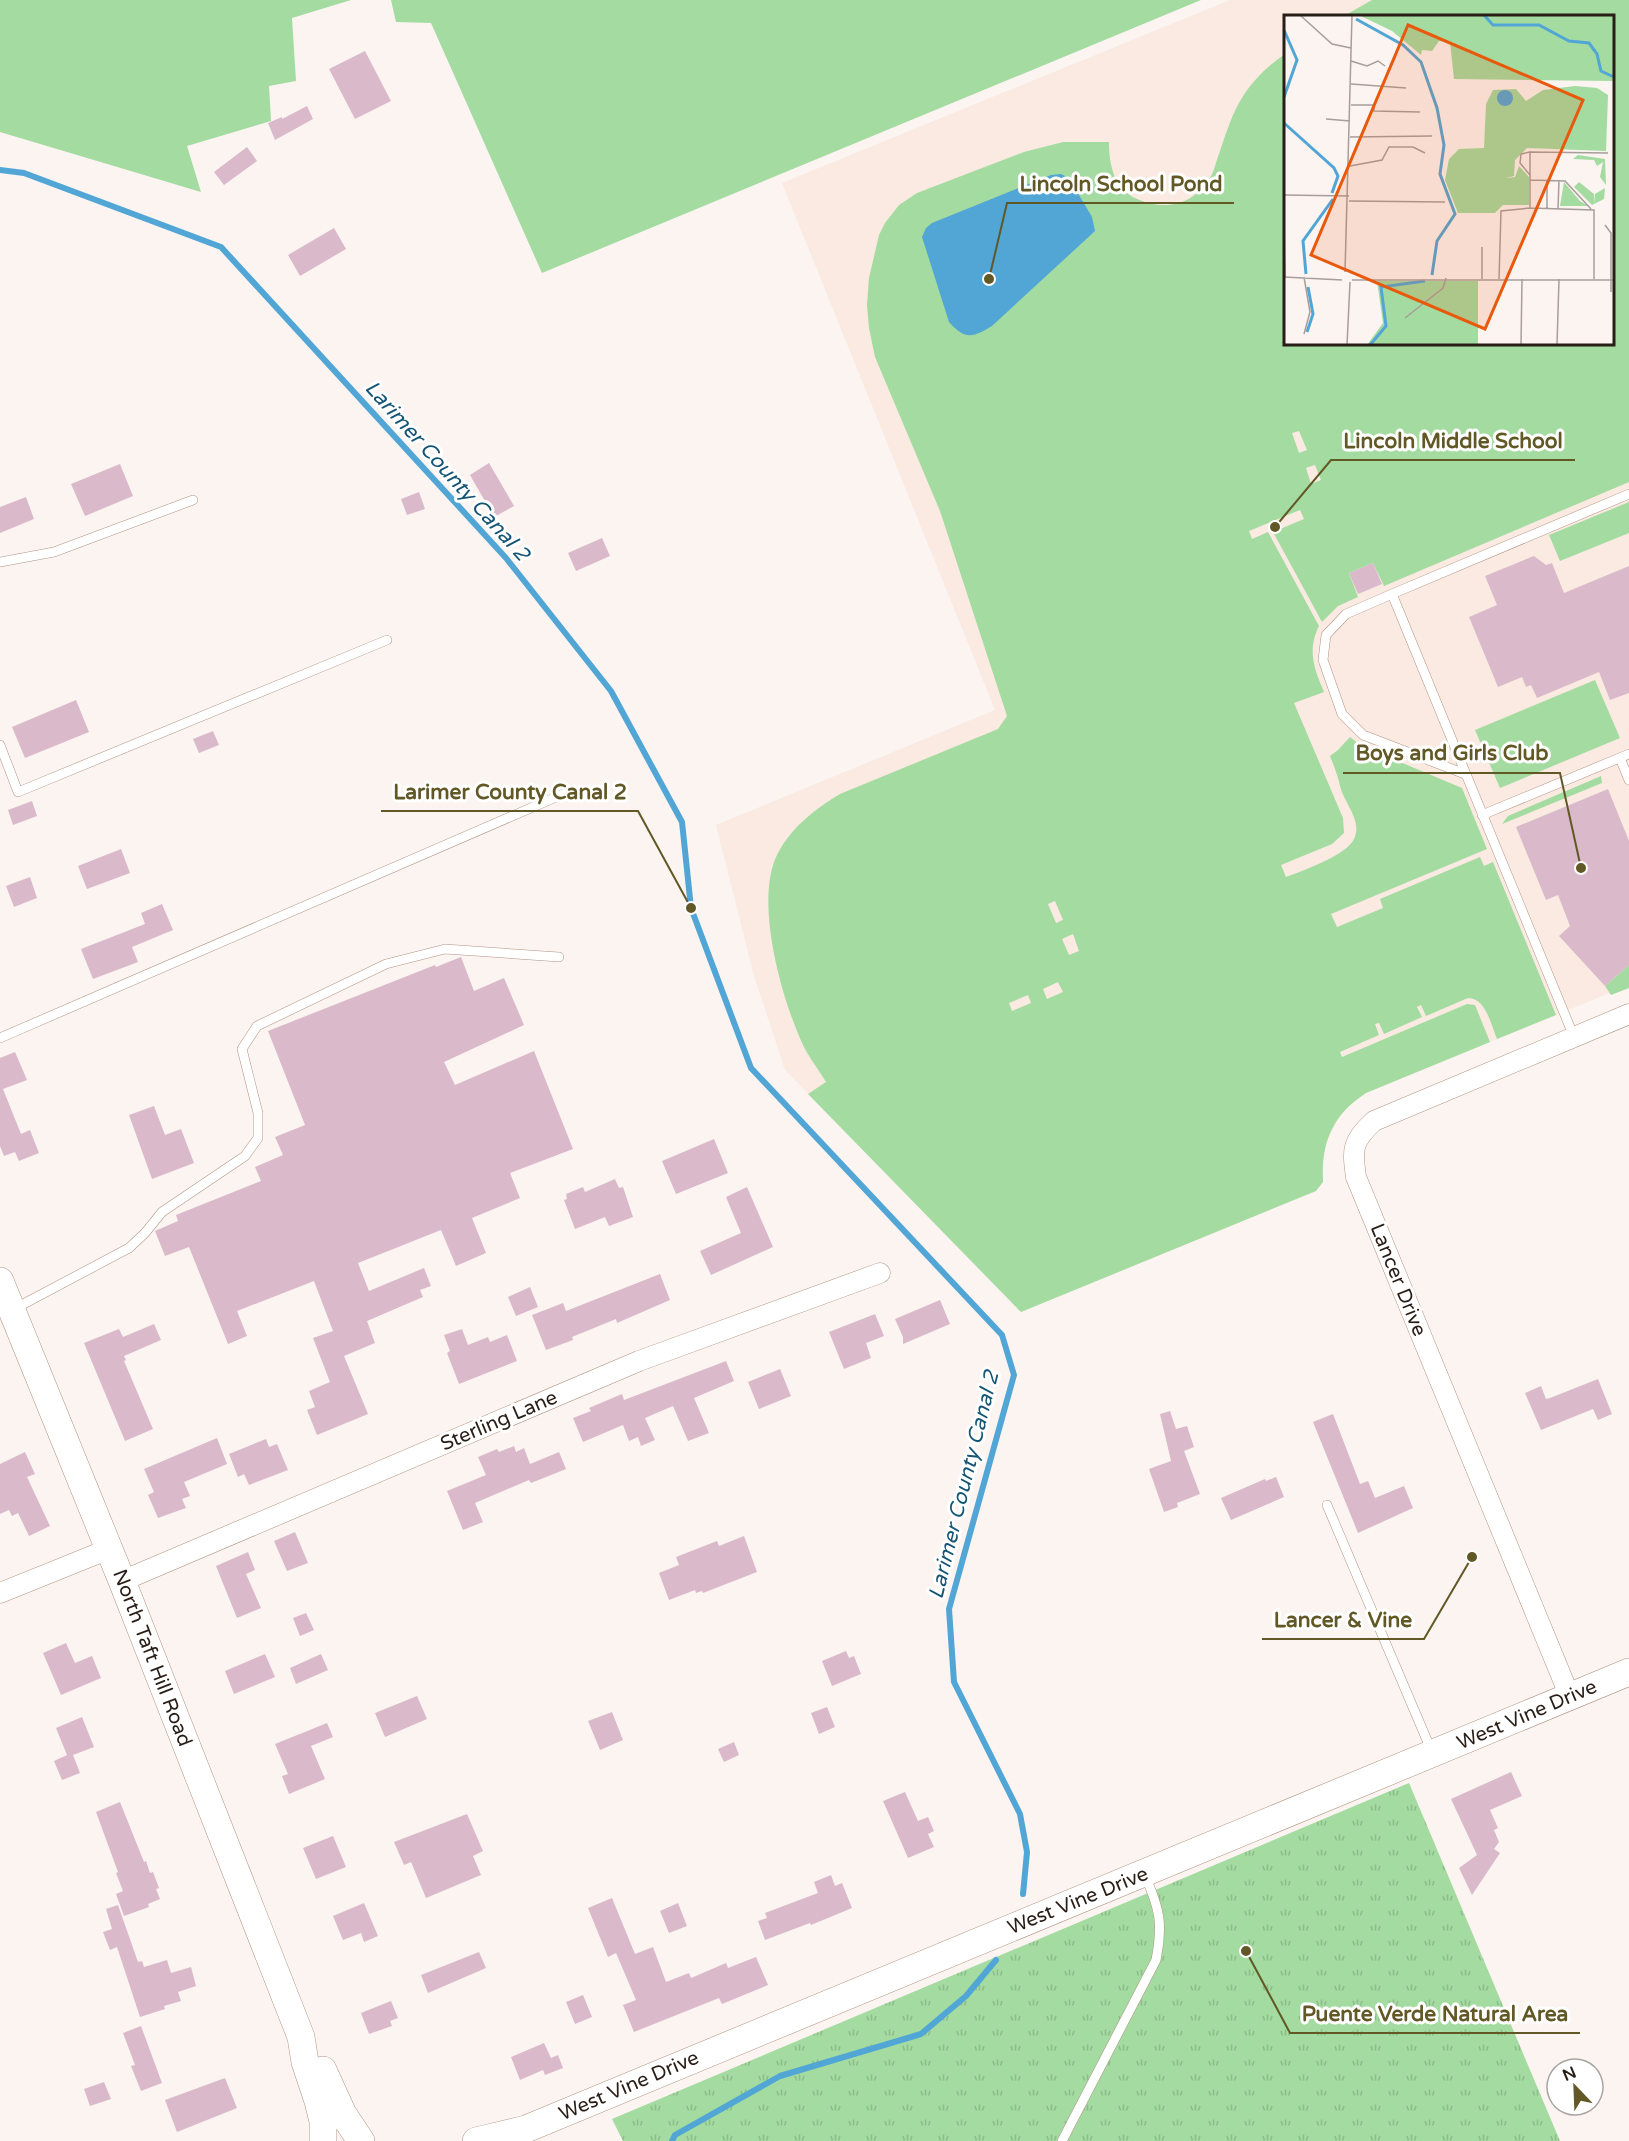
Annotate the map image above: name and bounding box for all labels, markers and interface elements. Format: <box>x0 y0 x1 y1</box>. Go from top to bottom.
inset map <box>1284 15 1614 345</box>
callout: Lincoln School Pond <box>1007 164 1234 203</box>
text: Lincoln School Pond <box>1019 172 1223 197</box>
water label: Larimer County Canal 2 <box>360 376 536 568</box>
callout: Lincoln Middle School <box>1331 421 1575 460</box>
text: Lincoln Middle School <box>1343 429 1563 454</box>
callout: Boys and Girls Club <box>1343 734 1560 773</box>
text: Boys and Girls Club <box>1356 741 1549 766</box>
callout: Larimer County Canal 2 <box>381 772 638 811</box>
text: Larimer County Canal 2 <box>393 780 627 805</box>
street label: Lancer Drive <box>1365 1220 1431 1340</box>
water label: Larimer County Canal 2 <box>924 1367 1005 1601</box>
street label: Sterling Lane <box>437 1386 561 1456</box>
street label: North Taft Hill Road <box>107 1566 197 1750</box>
callout: Lancer & Vine <box>1262 1600 1424 1639</box>
text: Lancer & Vine <box>1274 1608 1412 1633</box>
street label: West Vine Drive <box>1453 1675 1601 1755</box>
street label: West Vine Drive <box>1004 1862 1152 1940</box>
callout: Puente Verde Natural Area <box>1290 1994 1580 2033</box>
text: Puente Verde Natural Area <box>1302 2002 1568 2027</box>
street label: West Vine Drive <box>555 2046 703 2126</box>
north arrow <box>1545 2057 1605 2117</box>
text: N <box>1560 2062 1579 2086</box>

